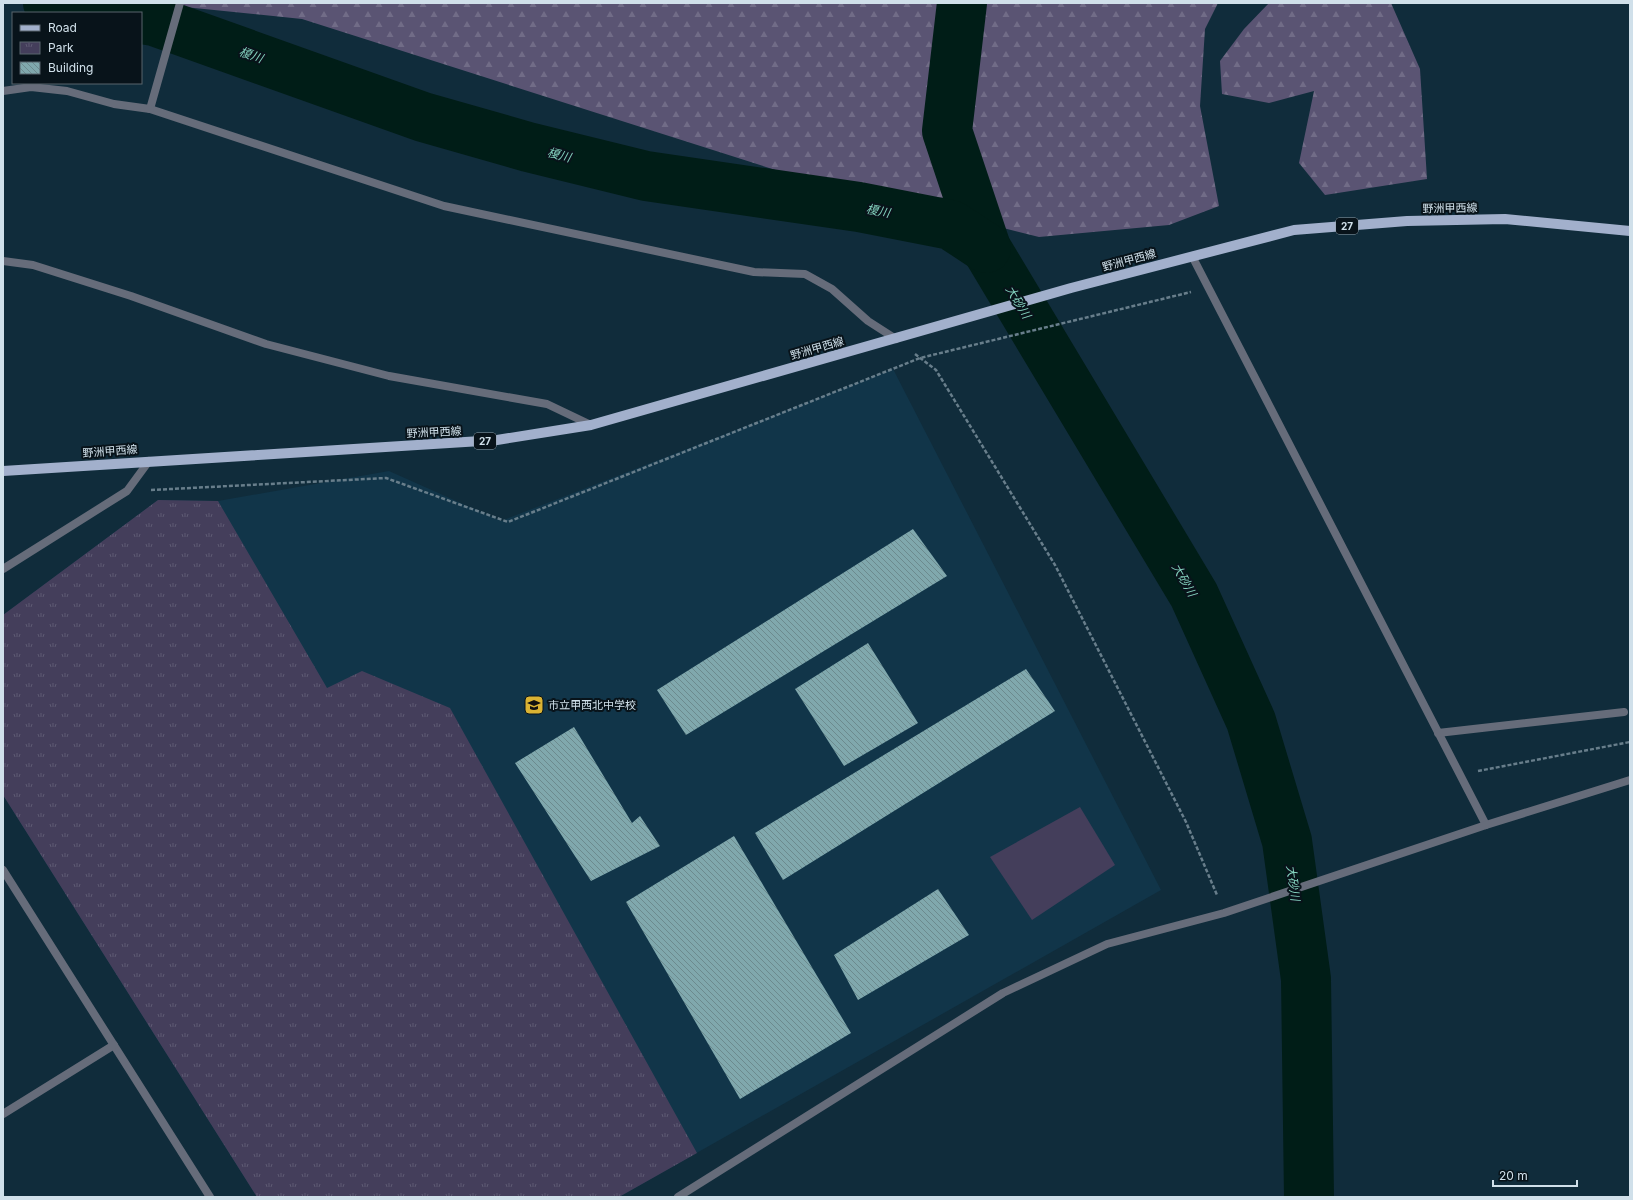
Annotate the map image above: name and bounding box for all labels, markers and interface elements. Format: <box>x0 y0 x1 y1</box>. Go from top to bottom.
legend <box>12 12 142 84</box>
text: Road <box>48 20 77 35</box>
text: Park <box>48 40 74 55</box>
water label: 榎川 <box>237 43 267 66</box>
text: Building <box>48 60 93 75</box>
water label: 榎川 <box>546 144 575 165</box>
water label: 榎川 <box>865 201 893 221</box>
street label: 野洲甲西線 <box>1422 201 1478 215</box>
road number: 27 <box>1336 218 1358 234</box>
street label: 野洲甲西線 <box>1101 246 1157 274</box>
water label: 大砂川 <box>1003 282 1035 323</box>
street label: 野洲甲西線 <box>789 334 845 362</box>
street label: 野洲甲西線 <box>406 424 462 440</box>
road number: 27 <box>474 433 496 449</box>
street label: 野洲甲西線 <box>82 442 138 460</box>
water label: 大砂川 <box>1169 560 1201 601</box>
school or university icon: 市立甲西北中学校 <box>523 694 545 716</box>
place label: 市立甲西北中学校 <box>548 698 636 712</box>
water label: 大砂川 <box>1284 864 1304 904</box>
scale bar <box>1493 1162 1577 1188</box>
text: 20 m <box>1499 1168 1528 1183</box>

